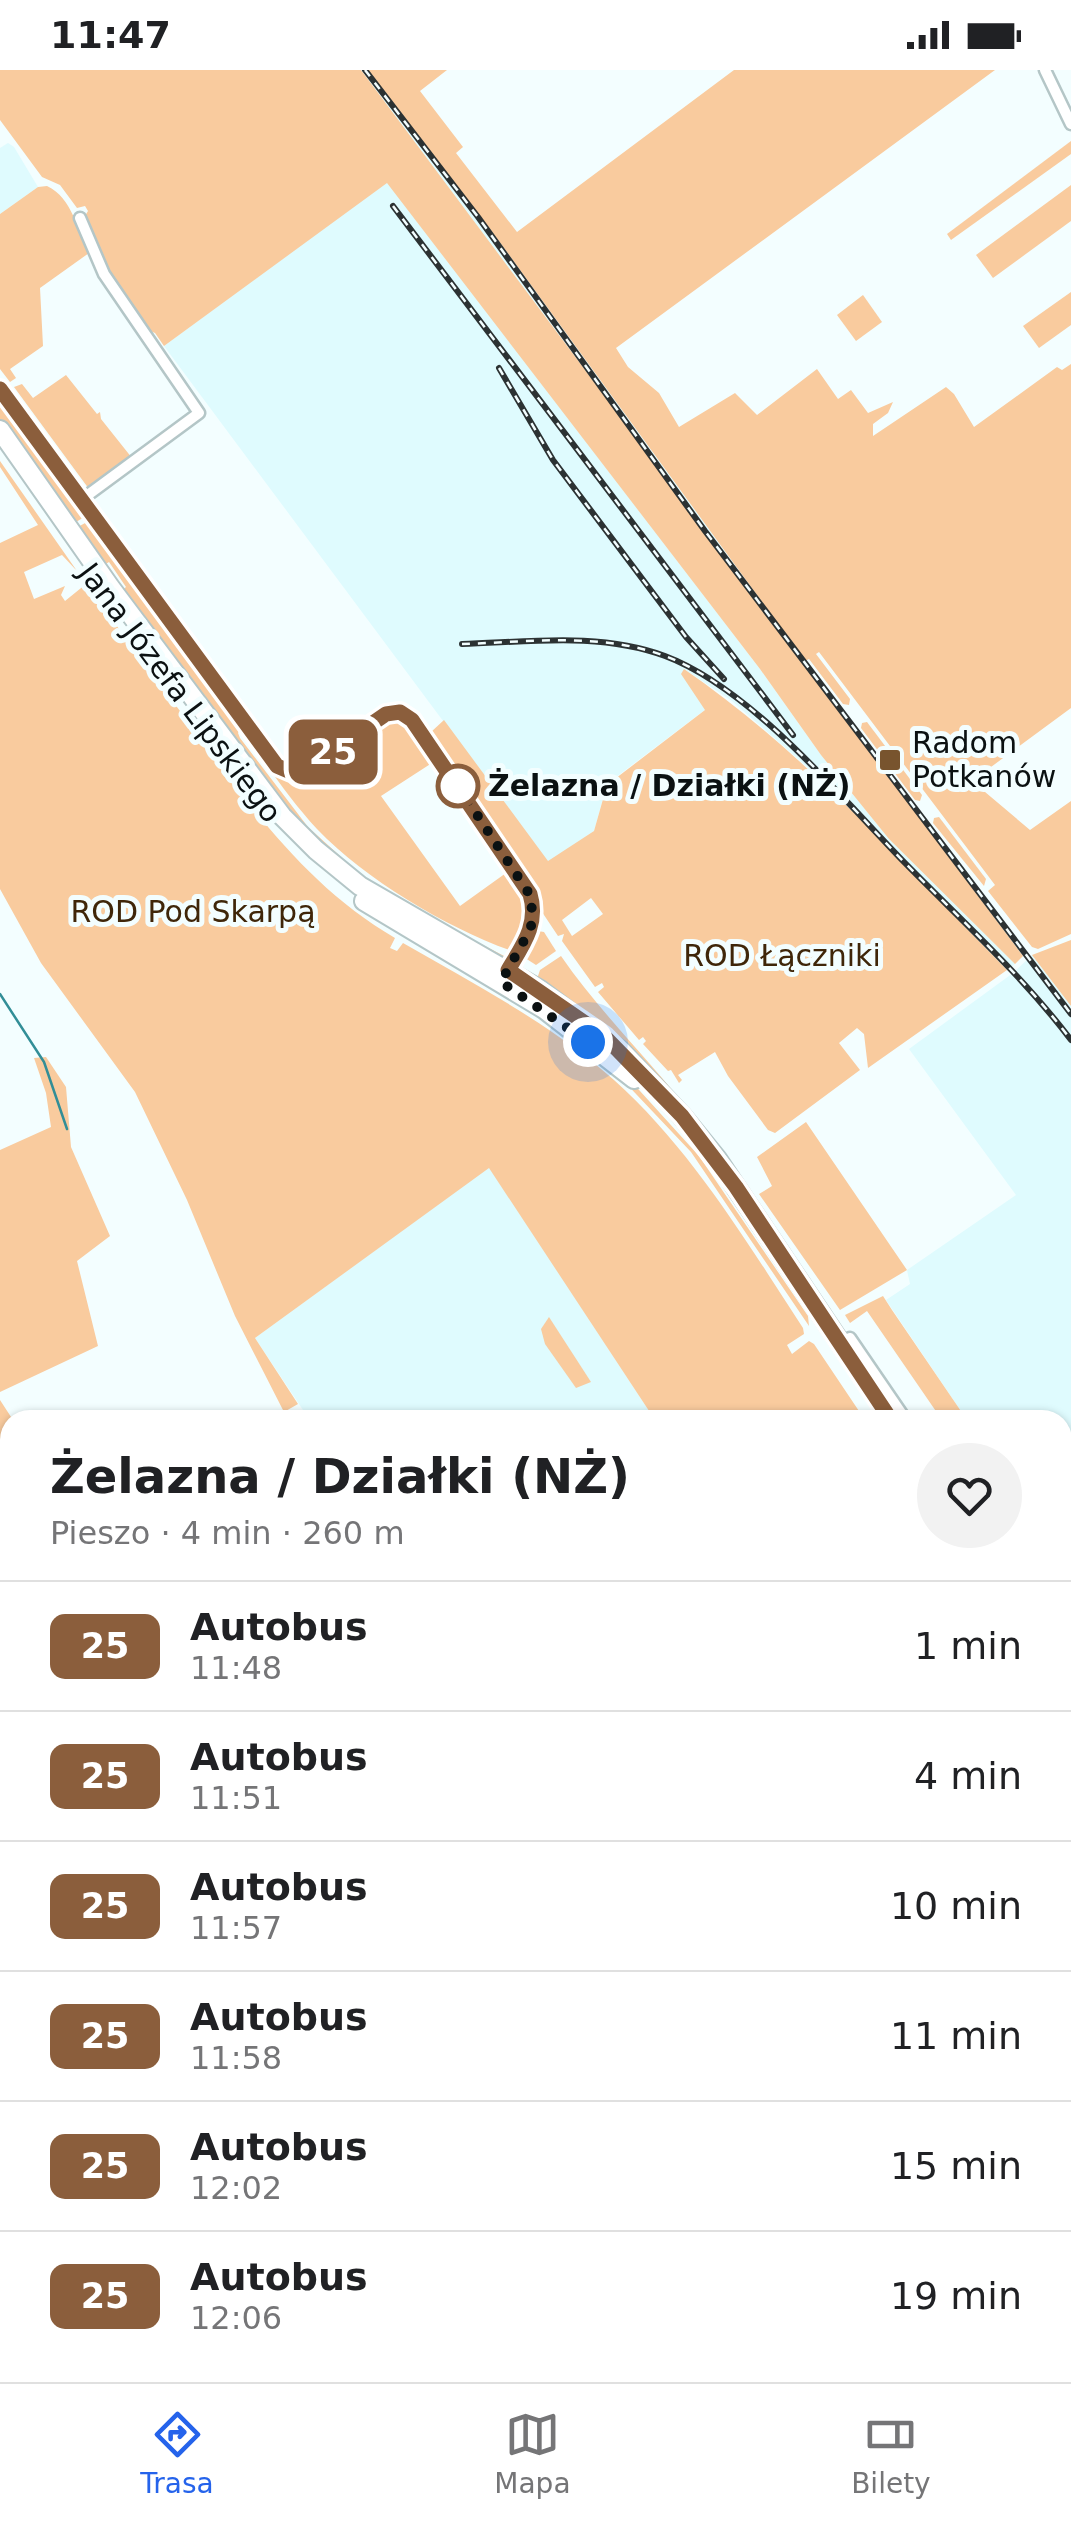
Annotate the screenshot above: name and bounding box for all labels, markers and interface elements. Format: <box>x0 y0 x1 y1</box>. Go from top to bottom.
text: 11:47 <box>50 13 171 57</box>
street label: Jana Józefa Lipskiego <box>70 555 289 829</box>
line badge: 25 <box>288 720 378 784</box>
place label: Radom Potkanów <box>912 725 1056 794</box>
text: 25 <box>309 732 357 772</box>
marker: Radom Potkanów <box>877 747 903 773</box>
marker: Żelazna / Działki (NŻ) <box>437 765 479 807</box>
place label: Żelazna / Działki (NŻ) <box>488 768 851 803</box>
park label: ROD Pod Skarpą <box>70 894 316 929</box>
park label: ROD Łączniki <box>683 938 881 973</box>
your location <box>563 1017 613 1067</box>
button: heart <box>917 1443 1022 1548</box>
text: Żelazna / Działki (NŻ) <box>50 1448 630 1504</box>
text: Pieszo · 4 min · 260 m <box>50 1514 405 1552</box>
text: Autobus <box>190 1605 368 1649</box>
text: 1 min <box>914 1624 1022 1668</box>
text: 25 <box>81 1626 129 1666</box>
text: 11:48 <box>190 1649 282 1687</box>
text: Autobus <box>190 1735 368 1779</box>
text: 4 min <box>914 1754 1022 1798</box>
text: 25 <box>81 1756 129 1796</box>
text: 11:51 <box>190 1779 282 1817</box>
text: Autobus <box>190 1865 368 1909</box>
text: 10 min <box>890 1884 1022 1928</box>
text: 25 <box>81 1886 129 1926</box>
text: 11:57 <box>190 1909 282 1947</box>
text: Autobus <box>190 1995 368 2039</box>
text: 11 min <box>890 2014 1022 2058</box>
text: 25 <box>81 2016 129 2056</box>
text: 11:58 <box>190 2039 282 2077</box>
text: Autobus <box>190 2125 368 2169</box>
text: 15 min <box>890 2144 1022 2188</box>
text: 25 <box>81 2146 129 2186</box>
text: 12:02 <box>190 2169 282 2207</box>
text: Autobus <box>190 2255 368 2299</box>
text: 19 min <box>890 2274 1022 2318</box>
text: 25 <box>81 2276 129 2316</box>
text: 12:06 <box>190 2299 282 2337</box>
tab: Trasa <box>140 2407 214 2500</box>
tab: Mapa <box>494 2407 571 2500</box>
tab: Bilety <box>851 2407 931 2500</box>

